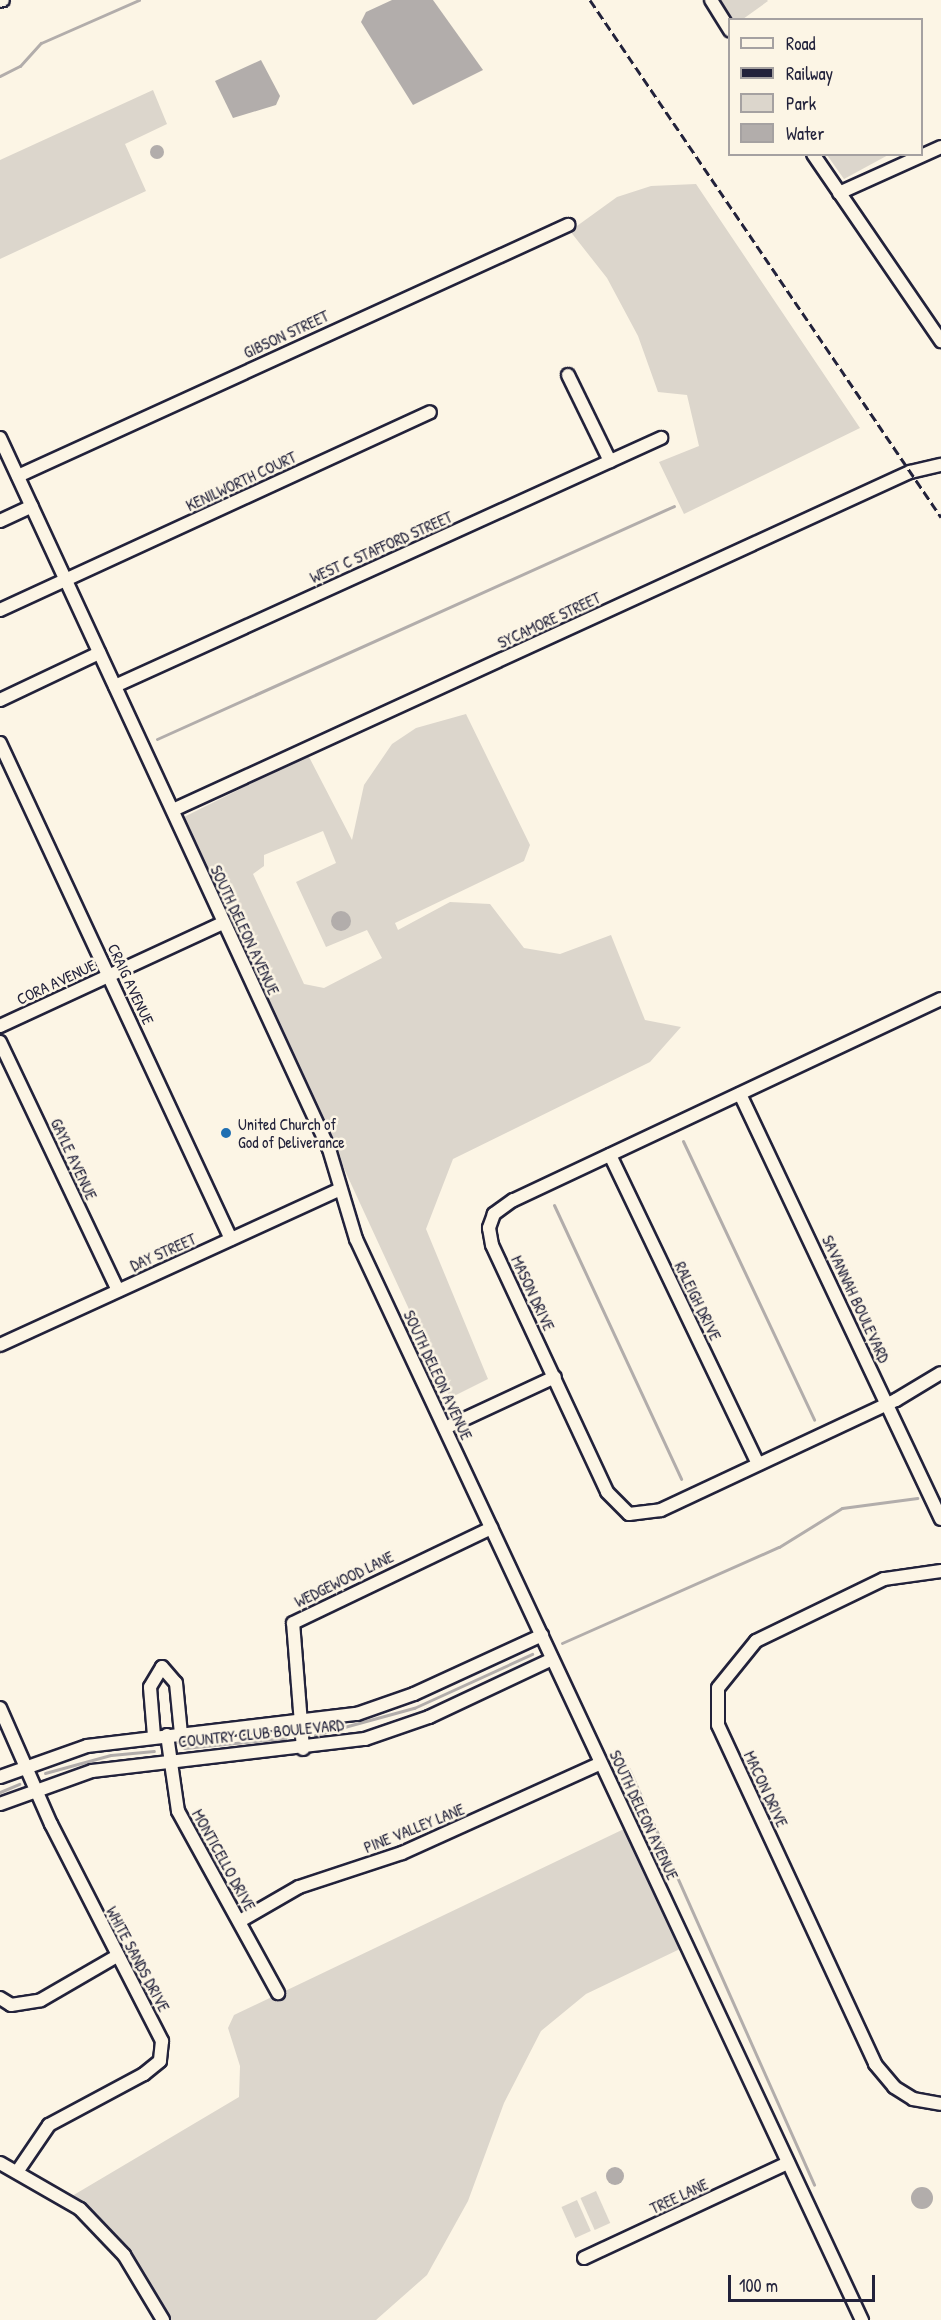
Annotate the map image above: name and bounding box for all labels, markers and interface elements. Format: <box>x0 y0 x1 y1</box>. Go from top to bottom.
legend <box>728 18 923 156</box>
text: Road <box>786 31 816 56</box>
text: Railway <box>786 61 833 86</box>
text: Park <box>786 91 816 116</box>
text: Water <box>786 121 824 146</box>
street label: GIBSON STREET <box>240 306 332 362</box>
street label: KENILWORTH COURT <box>183 447 299 515</box>
street label: WEST C STAFFORD STREET <box>307 507 455 587</box>
street label: SYCAMORE STREET <box>495 588 603 652</box>
street label: SOUTH DELEON AVENUE <box>207 862 283 998</box>
street label: CRAIG AVENUE <box>104 940 158 1028</box>
street label: CORA AVENUE <box>14 955 98 1009</box>
place label: United Church of God of Deliverance <box>238 1114 345 1152</box>
street label: GAYLE AVENUE <box>47 1115 101 1203</box>
marker: United Church of God of Deliverance <box>219 1126 233 1140</box>
street label: DAY STREET <box>127 1229 199 1275</box>
street label: SAVANNAH BOULEVARD <box>818 1232 894 1366</box>
street label: MASON DRIVE <box>507 1252 559 1334</box>
street label: RALEIGH DRIVE <box>671 1258 725 1344</box>
street label: SOUTH DELEON AVENUE <box>400 1307 476 1443</box>
street label: WEDGEWOOD LANE <box>291 1547 397 1611</box>
street label: COUNTRY CLUB BOULEVARD <box>177 1715 345 1751</box>
street label: SOUTH DELEON AVENUE <box>606 1747 682 1883</box>
street label: MACON DRIVE <box>740 1748 792 1830</box>
street label: PINE VALLEY LANE <box>361 1799 467 1857</box>
street label: MONTICELLO DRIVE <box>188 1806 260 1914</box>
street label: WHITE SANDS DRIVE <box>102 1903 174 2015</box>
street label: TREE LANE <box>647 2174 711 2218</box>
scale bar <box>731 2263 878 2301</box>
text: 100 m <box>739 2273 778 2298</box>

